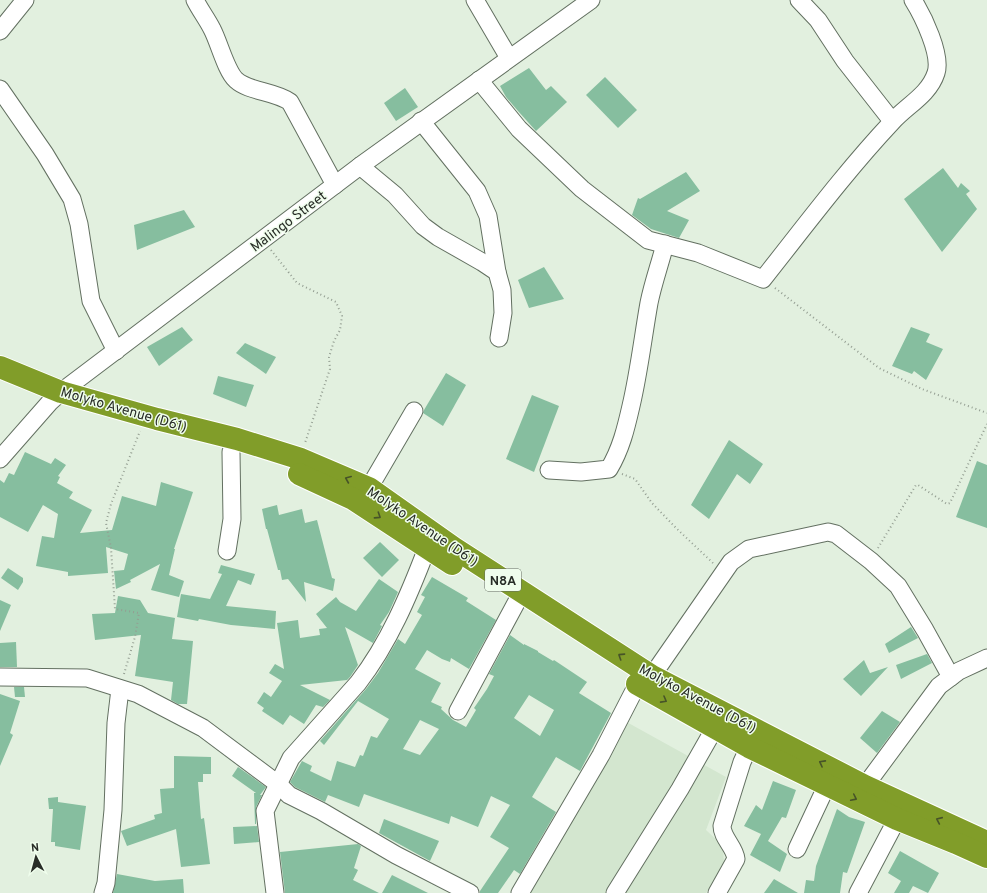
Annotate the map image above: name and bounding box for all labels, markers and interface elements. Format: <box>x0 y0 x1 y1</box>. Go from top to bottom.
street label: Malingo Street <box>247 188 330 256</box>
street label: Molyko Avenue (D61) <box>58 384 189 437</box>
one-way arrow <box>344 476 352 484</box>
street label: Molyko Avenue (D61) <box>363 484 481 571</box>
one-way arrow <box>374 511 381 518</box>
road number: N8A <box>485 569 521 591</box>
one-way arrow <box>618 653 625 661</box>
street label: Molyko Avenue (D61) <box>636 661 759 737</box>
one-way arrow <box>660 695 667 702</box>
one-way arrow <box>819 760 826 768</box>
one-way arrow <box>850 793 858 801</box>
one-way arrow <box>935 817 943 825</box>
north arrow <box>16 837 56 877</box>
text: N <box>30 841 40 855</box>

